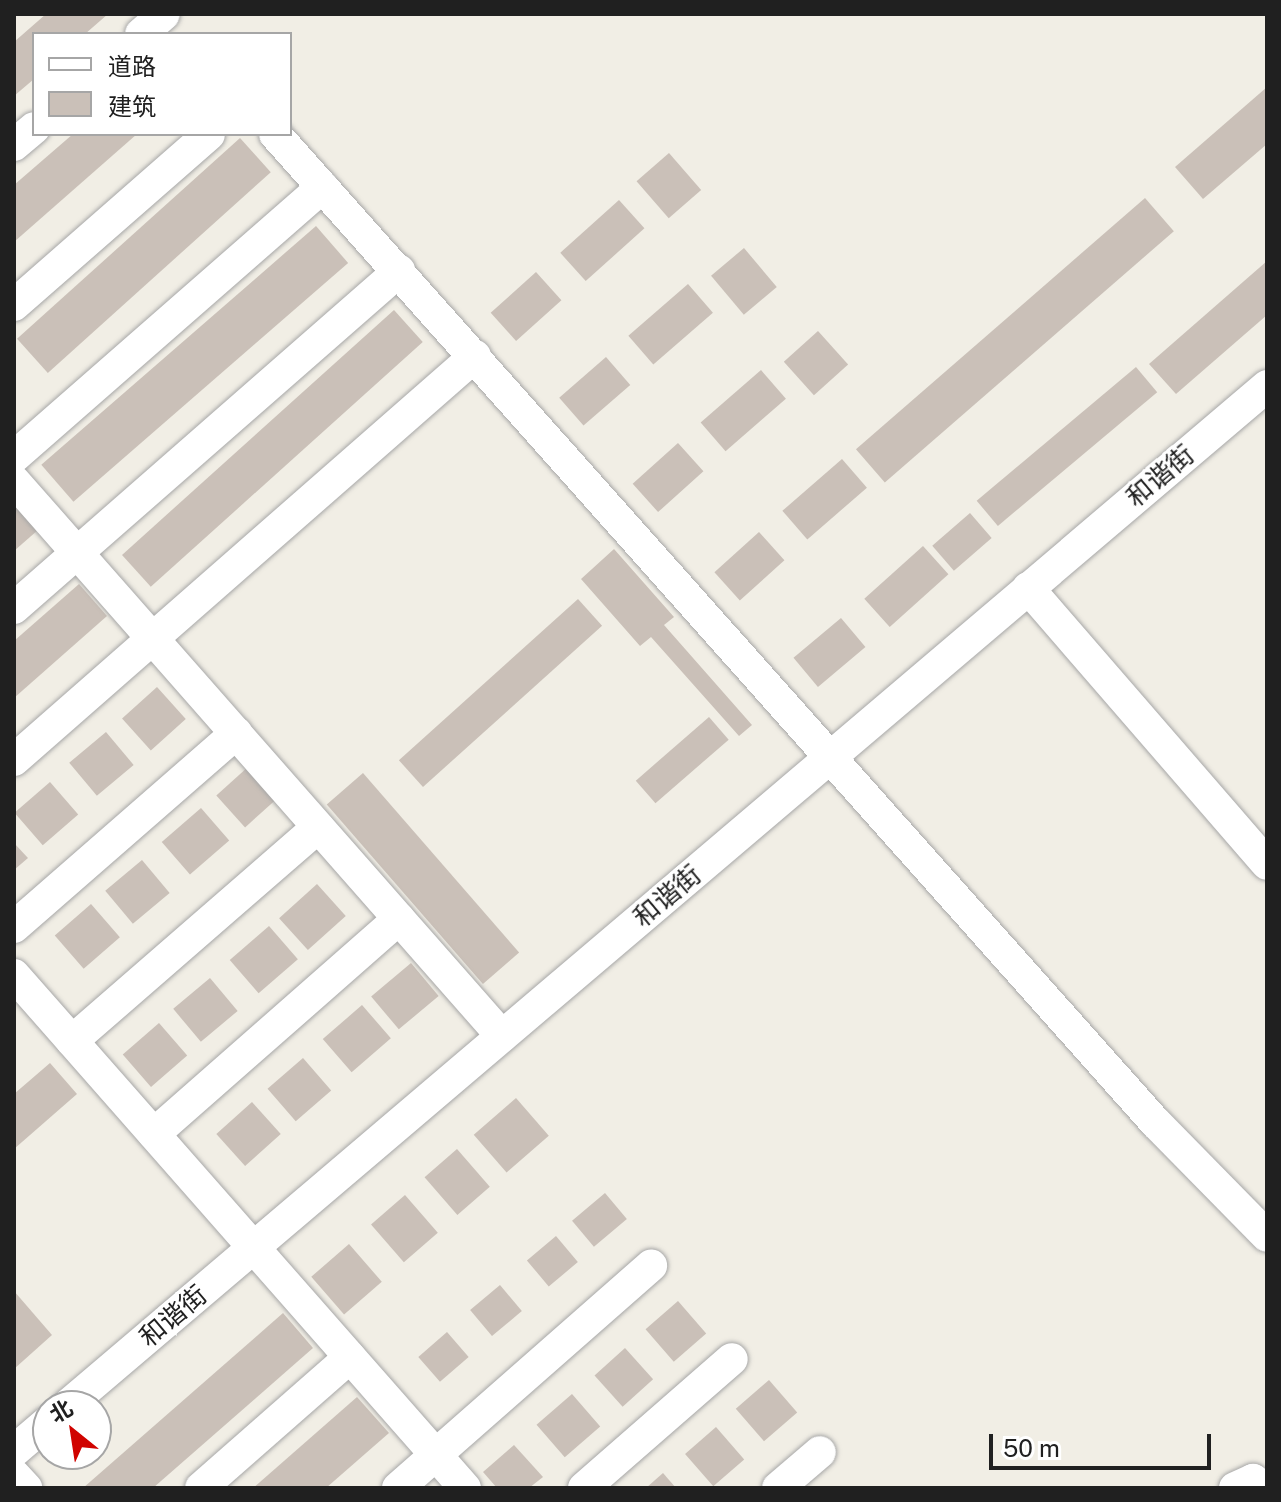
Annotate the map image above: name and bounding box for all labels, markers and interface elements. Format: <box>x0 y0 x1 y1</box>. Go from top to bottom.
legend <box>32 32 292 136</box>
text: 道路 <box>108 52 156 80</box>
text: 建筑 <box>108 92 156 120</box>
street label: 和谐街 <box>1120 439 1200 513</box>
street label: 和谐街 <box>627 859 707 933</box>
street label: 和谐街 <box>133 1279 213 1353</box>
north arrow <box>32 1390 112 1470</box>
text: 北 <box>45 1394 77 1428</box>
scale bar <box>993 1418 1215 1468</box>
text: 50 m <box>1003 1434 1060 1462</box>

